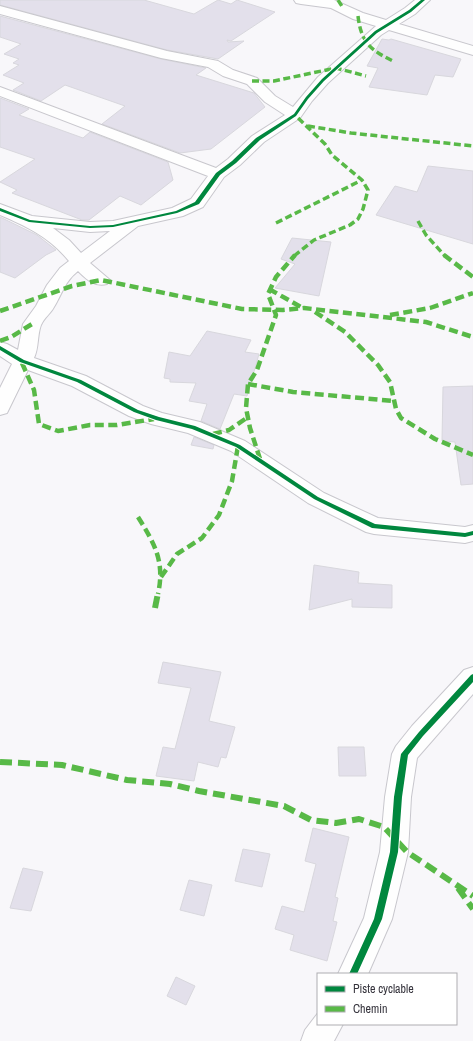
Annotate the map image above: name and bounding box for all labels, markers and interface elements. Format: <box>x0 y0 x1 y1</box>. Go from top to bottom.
legend <box>317 973 457 1025</box>
text: Piste cyclable <box>353 981 414 997</box>
text: Chemin <box>353 1001 387 1017</box>

